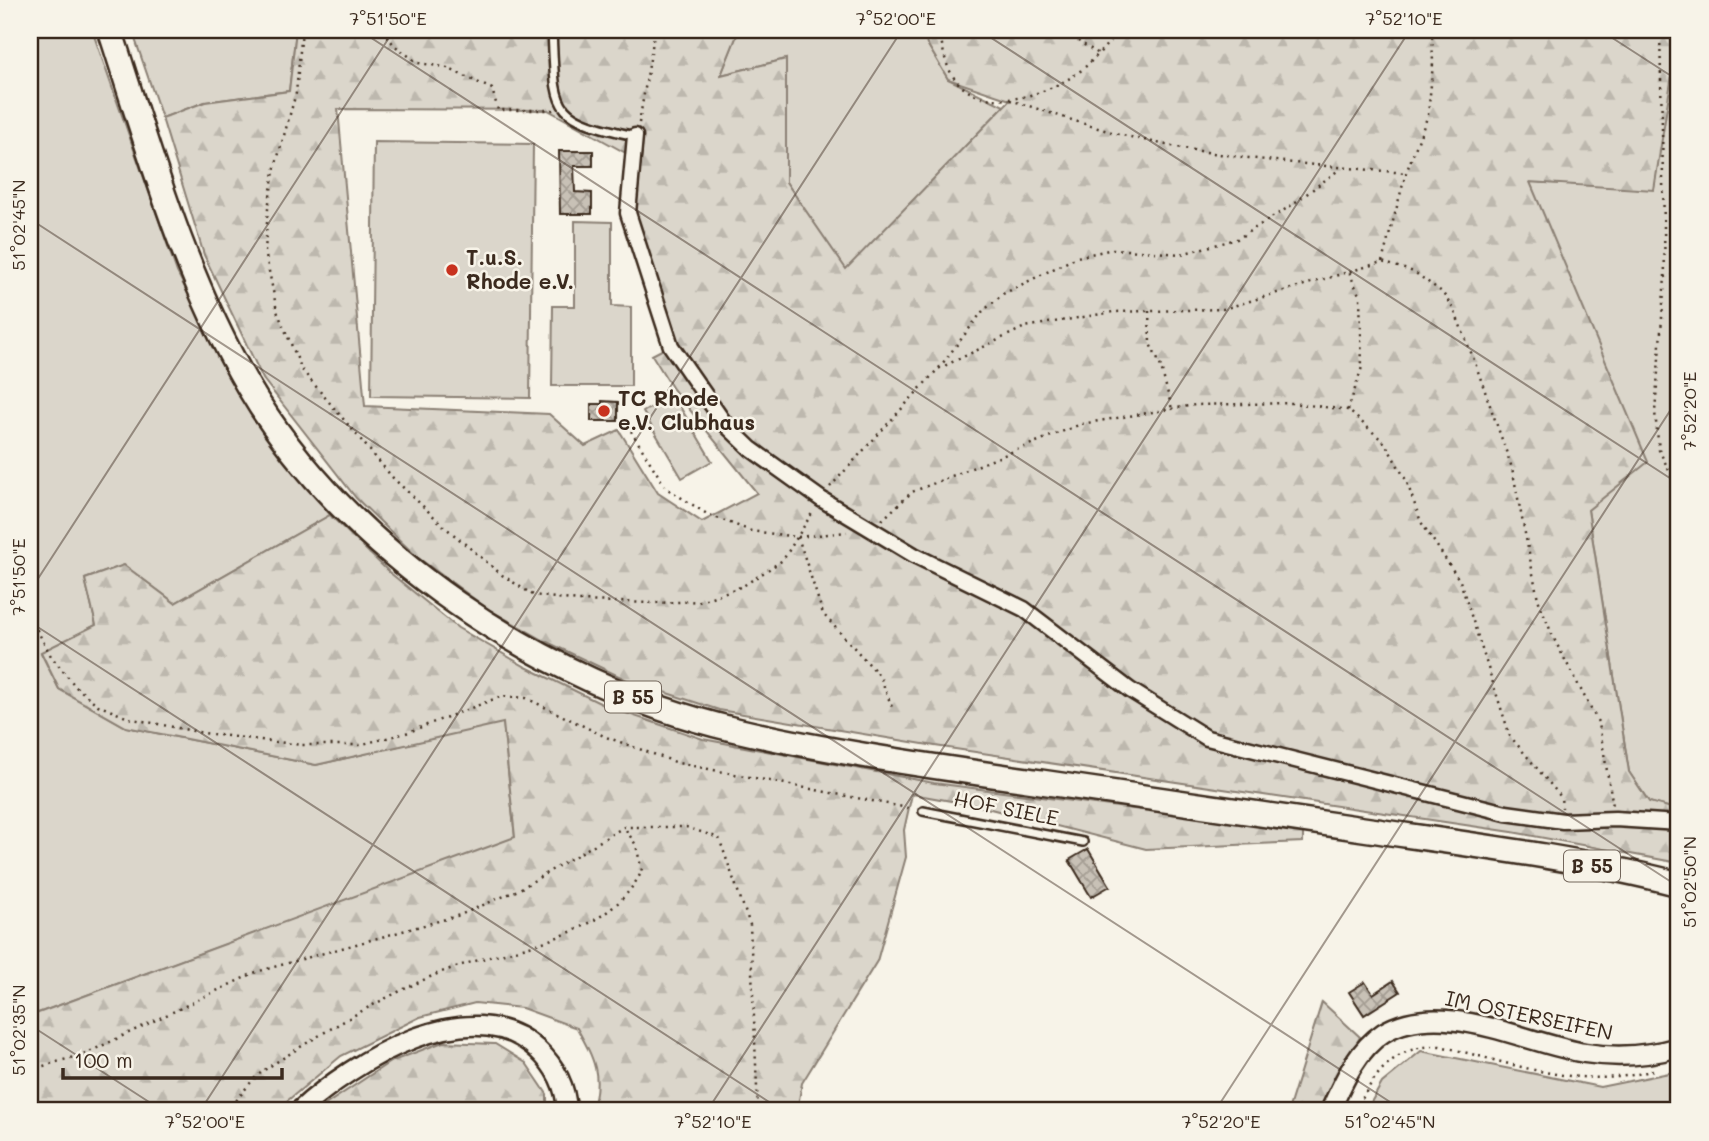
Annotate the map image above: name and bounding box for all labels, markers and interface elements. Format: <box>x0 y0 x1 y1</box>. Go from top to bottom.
text: 7°51'50"E <box>349 6 427 30</box>
text: 7°52'00"E <box>856 6 936 30</box>
text: 7°52'10"E <box>1365 6 1443 30</box>
text: 51°02'45"N <box>6 179 30 271</box>
place label: T.u.S. Rhode e.V. <box>466 243 574 294</box>
marker: T.u.S. Rhode e.V. <box>444 262 460 278</box>
text: 7°52'20"E <box>1677 371 1701 451</box>
place label: TC Rhode e.V. Clubhaus <box>618 384 755 435</box>
marker: TC Rhode e.V. Clubhaus <box>596 403 612 419</box>
text: 7°51'50"E <box>6 538 30 616</box>
road number: B 55 <box>605 682 661 712</box>
street label: HOF SIELE <box>952 784 1061 831</box>
text: 51°02'50"N <box>1677 836 1701 928</box>
road number: B 55 <box>1564 850 1620 881</box>
text: 51°02'35"N <box>6 984 30 1076</box>
street label: IM OSTERSEIFEN <box>1443 984 1616 1045</box>
scale bar <box>63 1036 282 1080</box>
text: 100 m <box>74 1046 133 1073</box>
text: 7°52'00"E <box>165 1109 245 1133</box>
text: 7°52'10"E <box>674 1109 752 1133</box>
text: 7°52'20"E <box>1181 1109 1261 1133</box>
text: 51°02'45"N <box>1344 1109 1436 1133</box>

